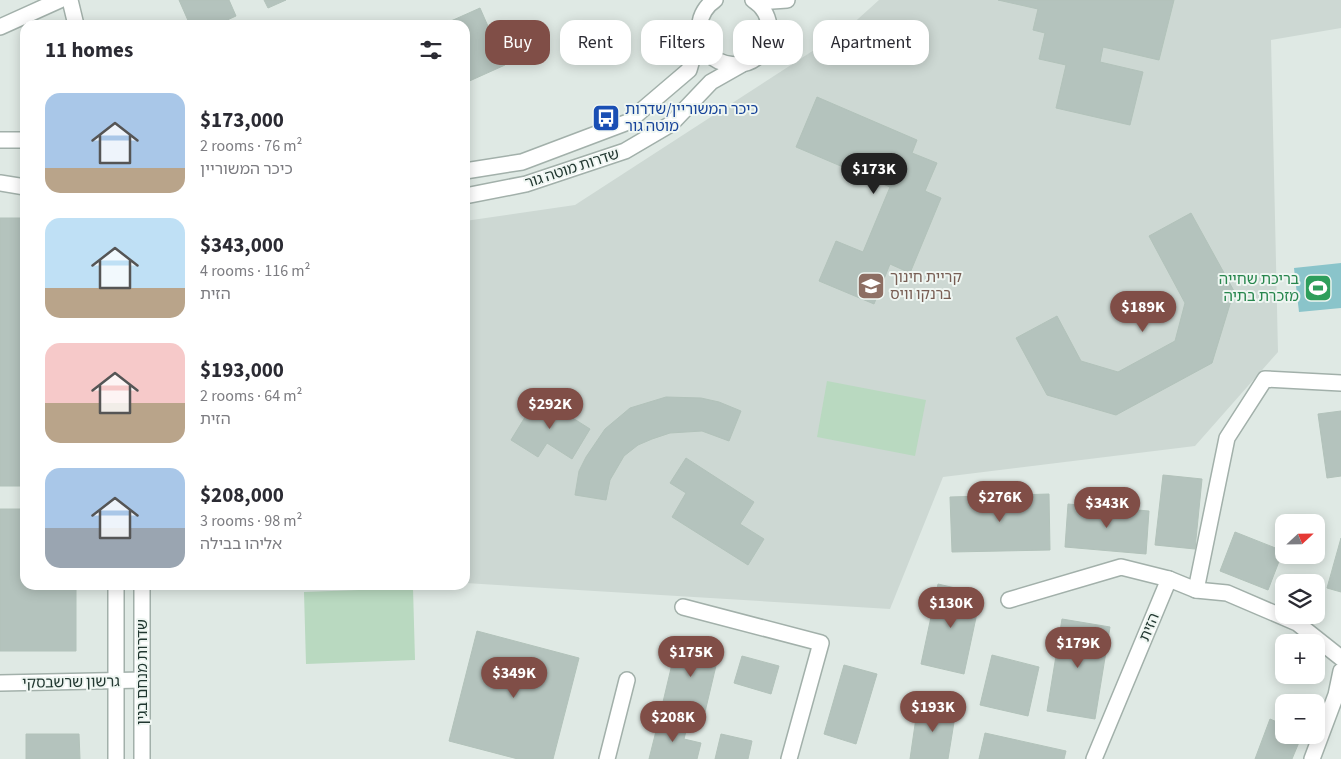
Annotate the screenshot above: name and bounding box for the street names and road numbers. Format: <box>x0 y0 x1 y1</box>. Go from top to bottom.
street label: שדרות מוטה גור <box>522 143 622 194</box>
street label: הזית <box>1134 610 1165 645</box>
street label: שדרות מנחם בגין <box>132 619 153 725</box>
street label: גרשון שרשבסקי <box>22 671 120 694</box>

